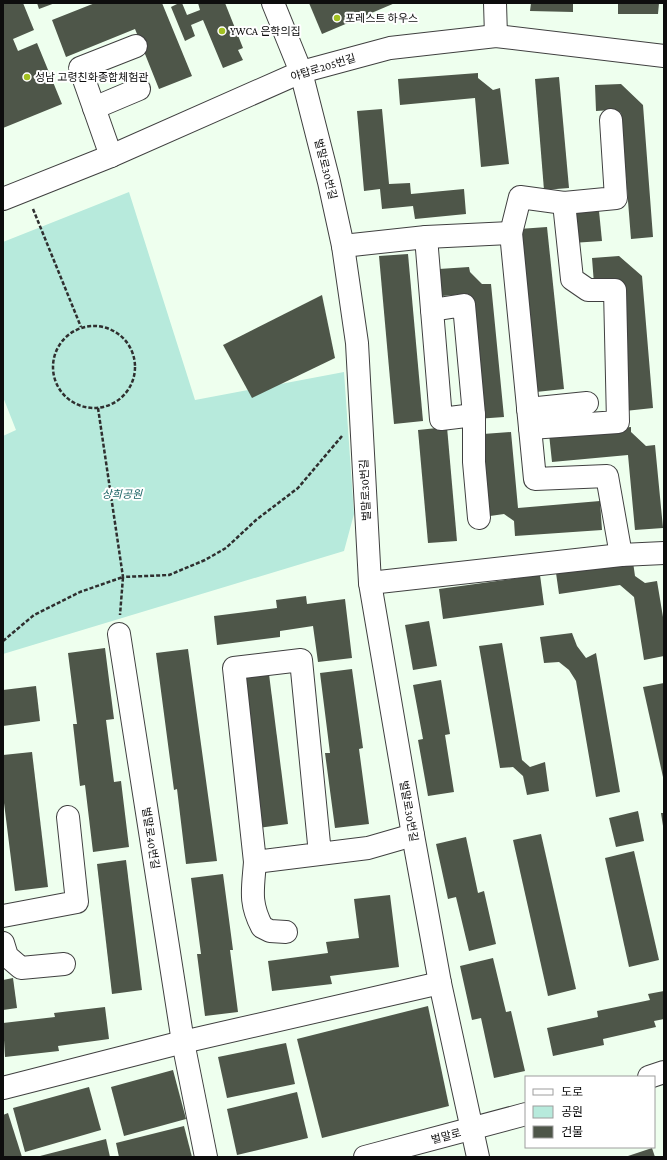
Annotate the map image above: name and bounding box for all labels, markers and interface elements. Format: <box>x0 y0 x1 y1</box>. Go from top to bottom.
place label: 포레스트 하우스 <box>345 12 418 24</box>
marker: 포레스트 하우스 <box>332 13 342 23</box>
place label: YWCA 은학의집 <box>230 25 301 37</box>
marker: YWCA 은학의집 <box>217 26 227 36</box>
street label: 야탑로205번길 <box>289 51 357 83</box>
place label: 성남 고령친화종합체험관 <box>35 71 148 83</box>
marker: 성남 고령친화종합체험관 <box>22 72 32 82</box>
street label: 벌말로30번길 <box>313 137 339 201</box>
street label: 벌말로30번길 <box>357 459 373 521</box>
park label: 상희공원 <box>102 488 143 500</box>
street label: 벌말로30번길 <box>398 779 420 843</box>
street label: 벌말로40번길 <box>140 806 162 870</box>
legend <box>525 1076 655 1148</box>
text: 도로 <box>561 1085 583 1099</box>
text: 공원 <box>561 1105 583 1119</box>
text: 건물 <box>561 1125 583 1139</box>
street label: 벌말로 <box>430 1126 462 1146</box>

